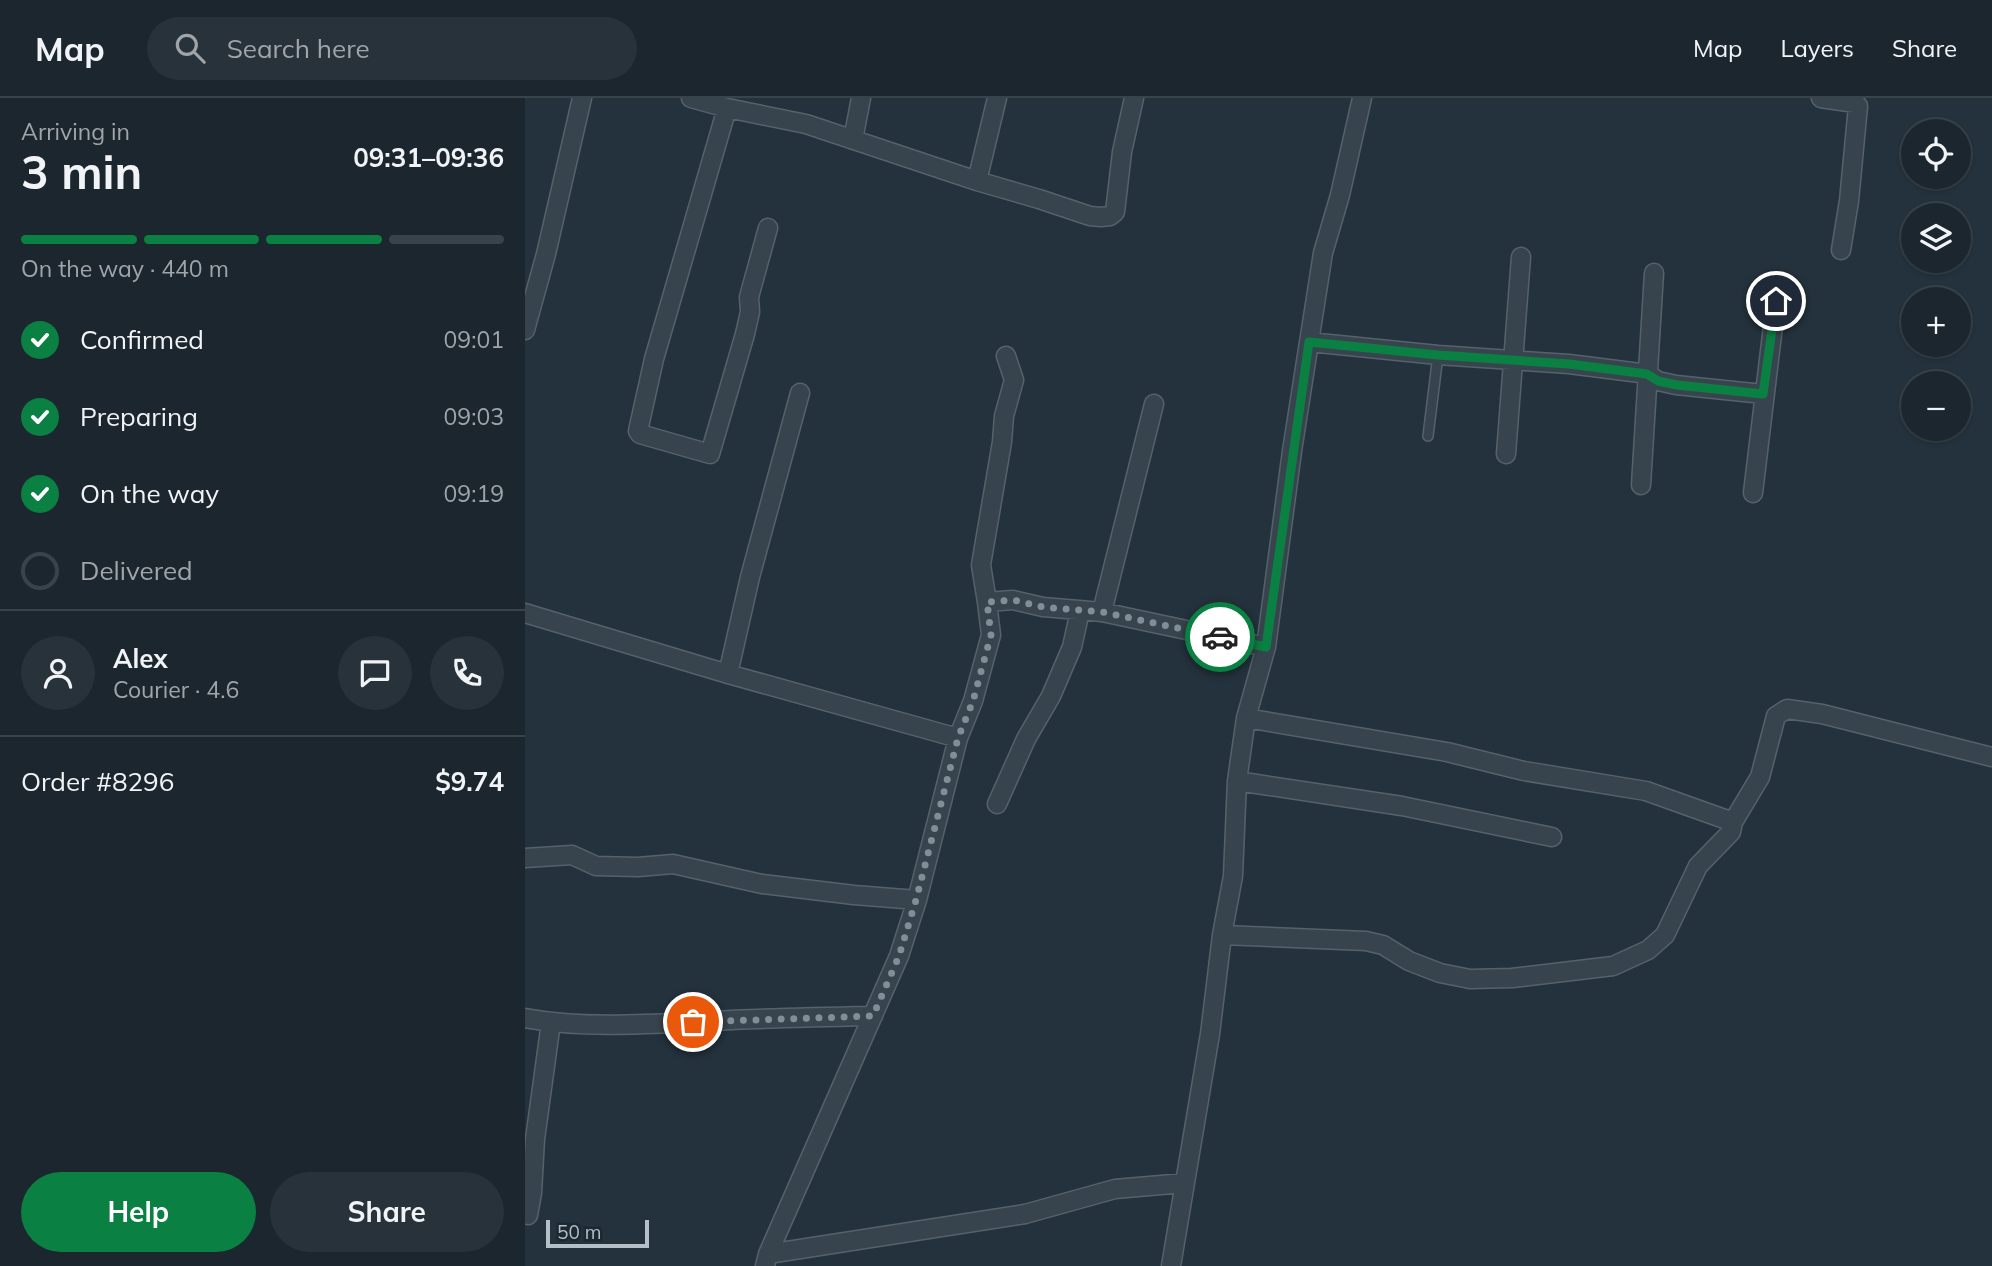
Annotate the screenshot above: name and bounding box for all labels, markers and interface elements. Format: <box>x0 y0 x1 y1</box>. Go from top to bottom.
search box <box>147 17 637 80</box>
text: Map <box>35 28 105 69</box>
icon: search <box>171 29 209 67</box>
text: Search here <box>227 32 370 65</box>
text: Map <box>1693 33 1742 63</box>
text: Layers <box>1780 33 1854 63</box>
text: Share <box>1892 33 1957 63</box>
text: Arriving in <box>21 117 130 146</box>
map controls <box>1901 119 1971 441</box>
button: locate <box>1901 119 1971 189</box>
text: 09:31–09:36 <box>353 141 504 174</box>
text: 3 min <box>21 143 142 201</box>
button: layers <box>1901 203 1971 273</box>
text: On the way · 440 m <box>21 254 229 283</box>
pin <box>1746 271 1806 331</box>
icon: home <box>1757 282 1795 320</box>
button: + <box>1901 287 1971 357</box>
icon: check <box>21 321 59 359</box>
text: Confirmed <box>80 323 204 356</box>
text: 09:01 <box>444 325 504 354</box>
button: − <box>1901 371 1971 441</box>
icon: check <box>21 398 59 436</box>
text: Preparing <box>80 400 198 433</box>
text: 09:03 <box>444 402 504 431</box>
icon: check <box>21 475 59 513</box>
text: On the way <box>80 477 219 510</box>
text: 09:19 <box>444 479 504 508</box>
text: Delivered <box>80 554 193 587</box>
courier <box>1185 602 1255 672</box>
icon: car <box>1201 618 1239 656</box>
button: person <box>21 636 95 710</box>
button: chat <box>338 636 412 710</box>
button: phone <box>430 636 504 710</box>
text: Alex <box>113 642 168 675</box>
text: Courier · 4.6 <box>113 675 239 704</box>
text: Order #8296 <box>21 765 174 798</box>
text: $9.74 <box>435 765 504 798</box>
pin <box>663 992 723 1052</box>
icon: bag <box>674 1003 712 1041</box>
button: Help <box>21 1172 256 1252</box>
button: Share <box>270 1172 504 1252</box>
scale bar <box>546 1217 649 1249</box>
text: 50 m <box>557 1220 601 1244</box>

